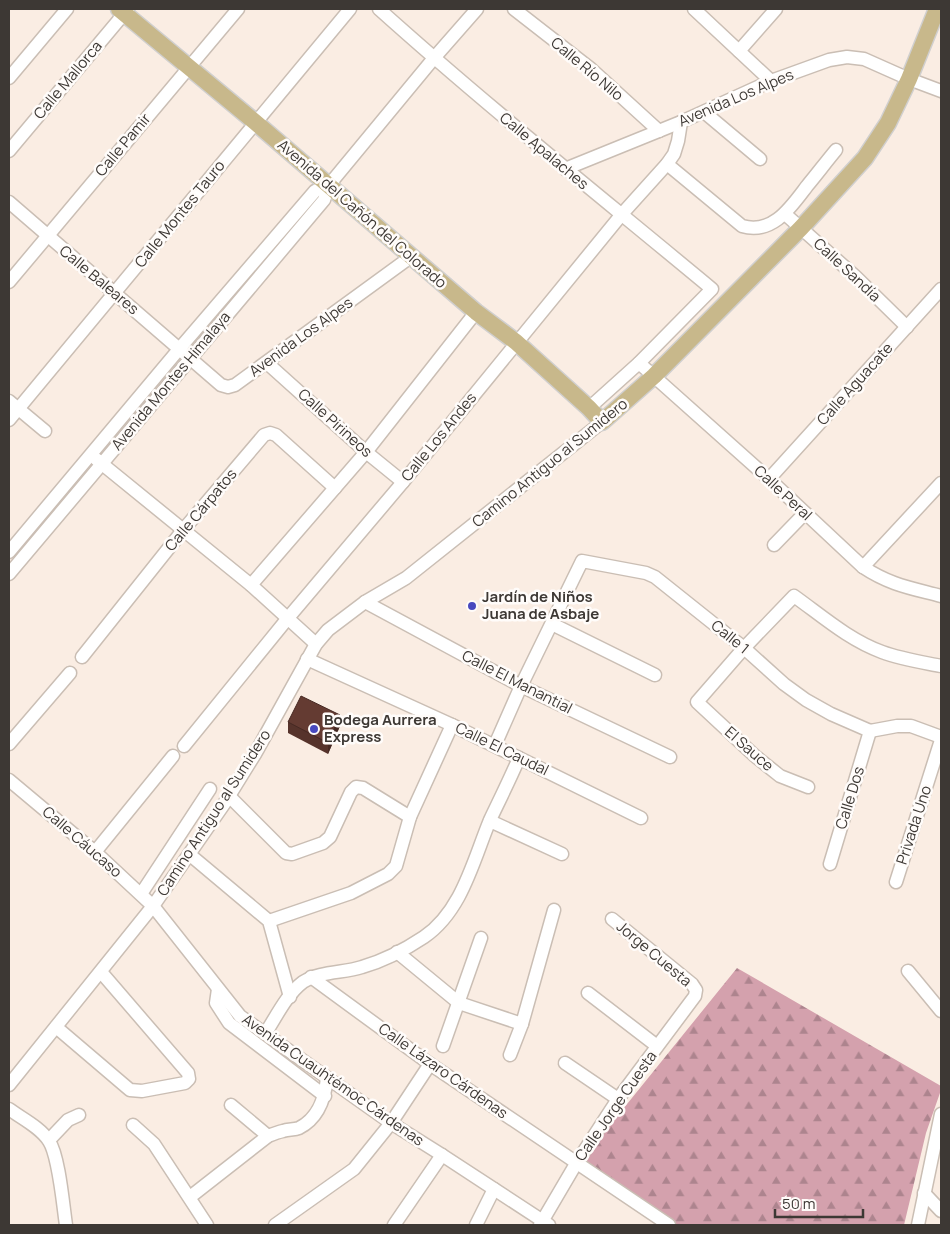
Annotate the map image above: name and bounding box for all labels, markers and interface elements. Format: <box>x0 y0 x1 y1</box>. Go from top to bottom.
street label: Calle Río Nilo <box>547 32 628 105</box>
street label: Calle Mallorca <box>29 36 107 123</box>
street label: Avenida Los Alpes <box>675 64 797 131</box>
street label: Calle Apalaches <box>495 107 593 194</box>
street label: Calle Pamir <box>90 108 156 181</box>
street label: Avenida del Cañón del Colorado <box>273 134 451 293</box>
street label: Calle Montes Tauro <box>130 155 230 272</box>
street label: Calle Sandía <box>809 233 886 306</box>
street label: Calle Baleares <box>55 240 144 319</box>
street label: Avenida Los Alpes <box>245 292 357 381</box>
street label: Avenida Montes Himalaya <box>106 307 235 455</box>
street label: Calle Aguacate <box>812 338 898 430</box>
street label: Calle Pirineos <box>294 384 377 462</box>
street label: Calle Los Andes <box>396 388 481 486</box>
street label: Camino Antiguo al Sumidero <box>467 393 632 532</box>
street label: Calle Peral <box>750 460 817 525</box>
street label: Calle Cárpatos <box>160 464 241 555</box>
place label: Jardín de Niños Juana de Asbaje <box>482 586 599 624</box>
marker: Jardín de Niños Juana de Asbaje <box>466 600 478 612</box>
street label: Calle 1 <box>707 615 754 659</box>
street label: Calle El Manantial <box>458 645 576 718</box>
place label: Bodega Aurrera Express <box>324 709 437 747</box>
street label: Calle El Caudal <box>452 717 552 780</box>
street label: El Sauce <box>720 722 778 776</box>
marker: Bodega Aurrera Express <box>308 723 320 735</box>
street label: Camino Antiguo al Sumidero <box>152 725 275 900</box>
street label: Calle Dos <box>830 764 869 832</box>
street label: Privada Uno <box>891 783 936 867</box>
street label: Calle Cáucaso <box>38 801 127 882</box>
street label: Jorge Cuesta <box>612 916 696 991</box>
street label: Avenida Cuauhtémoc Cárdenas <box>238 1009 428 1151</box>
street label: Calle Lázaro Cárdenas <box>374 1018 512 1123</box>
street label: Calle Jorge Cuesta <box>570 1046 661 1165</box>
scale bar <box>775 1186 862 1218</box>
text: 50 m <box>782 1193 816 1214</box>

